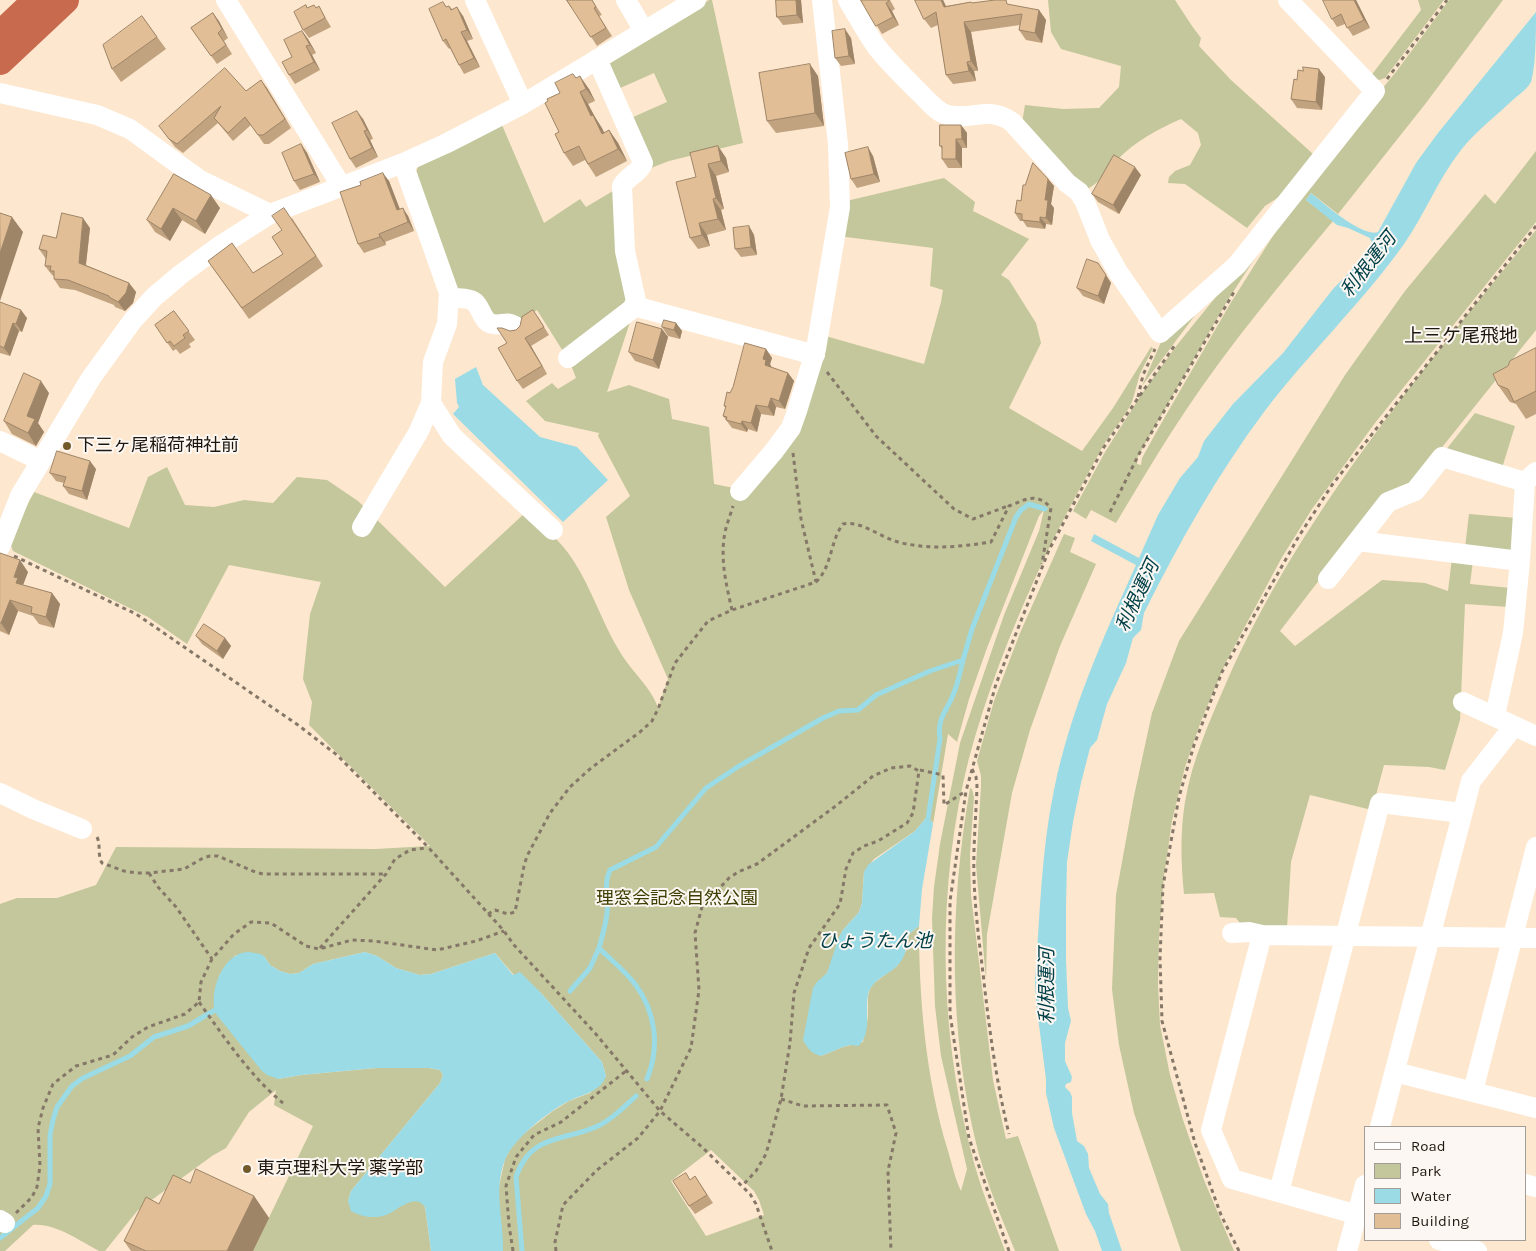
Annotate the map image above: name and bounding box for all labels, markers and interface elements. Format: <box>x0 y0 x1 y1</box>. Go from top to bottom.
water label: 利根運河 <box>1337 228 1401 302</box>
district label: 上三ケ尾飛地 <box>1404 326 1518 348</box>
place label: 下三ヶ尾稲荷神社前 <box>77 435 239 457</box>
marker: 下三ヶ尾稲荷神社前 <box>61 440 73 452</box>
water label: 利根運河 <box>1112 557 1164 635</box>
park label: 理窓会記念自然公園 <box>596 888 758 910</box>
water label: ひょうたん池 <box>818 931 932 953</box>
water label: 利根運河 <box>1037 948 1059 1024</box>
legend <box>1364 1126 1526 1241</box>
text: Road <box>1411 1137 1446 1155</box>
place label: 東京理科大学 薬学部 <box>257 1158 423 1180</box>
text: Park <box>1411 1162 1441 1180</box>
marker: 東京理科大学 薬学部 <box>241 1163 253 1175</box>
text: Water <box>1411 1187 1451 1205</box>
text: Building <box>1411 1212 1469 1230</box>

